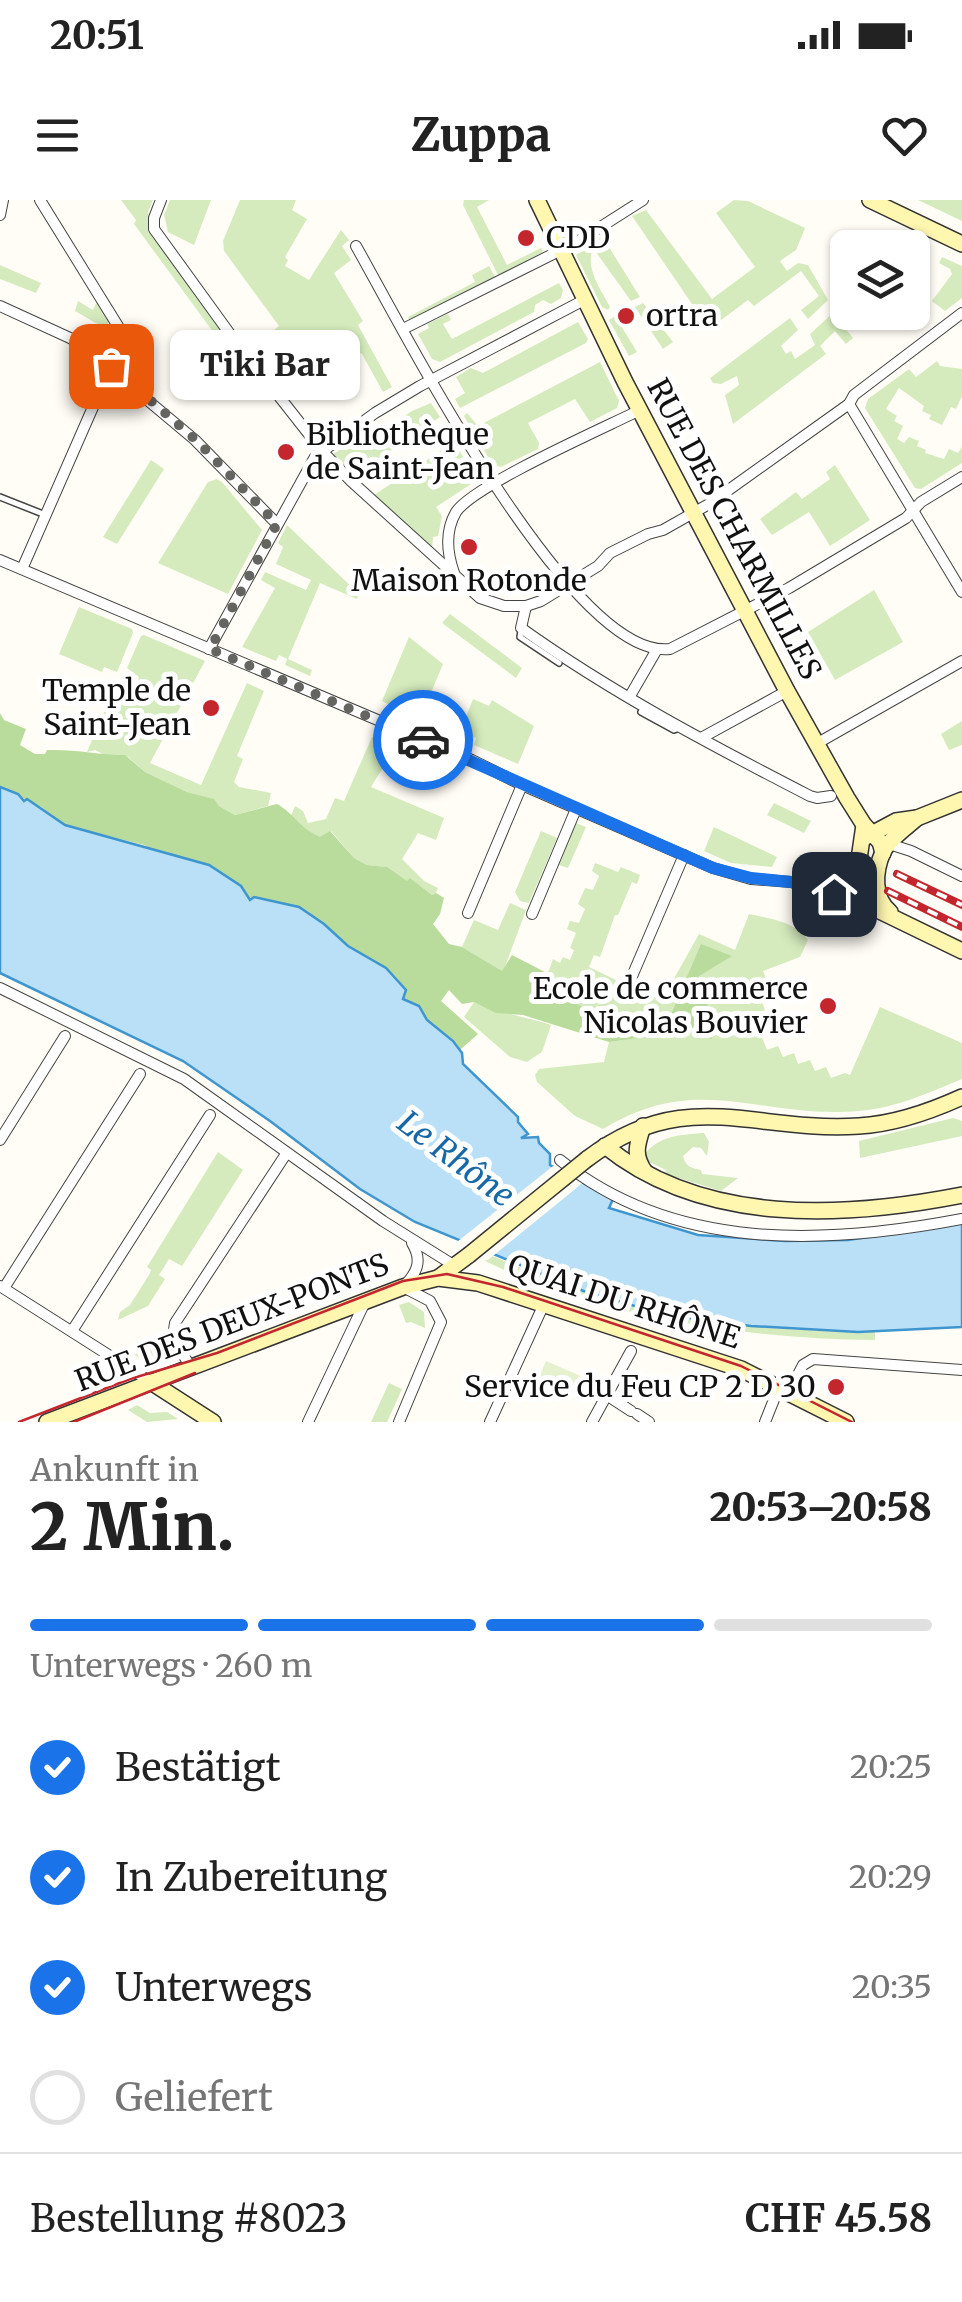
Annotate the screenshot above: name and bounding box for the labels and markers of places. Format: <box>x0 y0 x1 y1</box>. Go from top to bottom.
place label: CDD <box>546 218 610 256</box>
marker: CDD <box>515 227 537 249</box>
place label: ortra <box>646 296 718 334</box>
marker: ortra <box>615 305 637 327</box>
pin <box>69 324 154 409</box>
callout: Tiki Bar <box>171 331 361 401</box>
place label: Bibliothèque de Saint-Jean <box>306 415 495 487</box>
marker: Bibliothèque de Saint-Jean <box>275 441 297 463</box>
marker: Maison Rotonde <box>458 536 480 558</box>
place label: Maison Rotonde <box>351 561 587 599</box>
place label: Temple de Saint-Jean <box>42 671 191 743</box>
marker: Temple de Saint-Jean <box>200 697 222 719</box>
pin <box>792 852 877 937</box>
place label: Ecole de commerce Nicolas Bouvier <box>533 969 808 1041</box>
marker: Ecole de commerce Nicolas Bouvier <box>817 995 839 1017</box>
place label: Service du Feu CP 2 D 30 <box>464 1367 816 1405</box>
marker: Service du Feu CP 2 D 30 <box>825 1376 847 1398</box>

